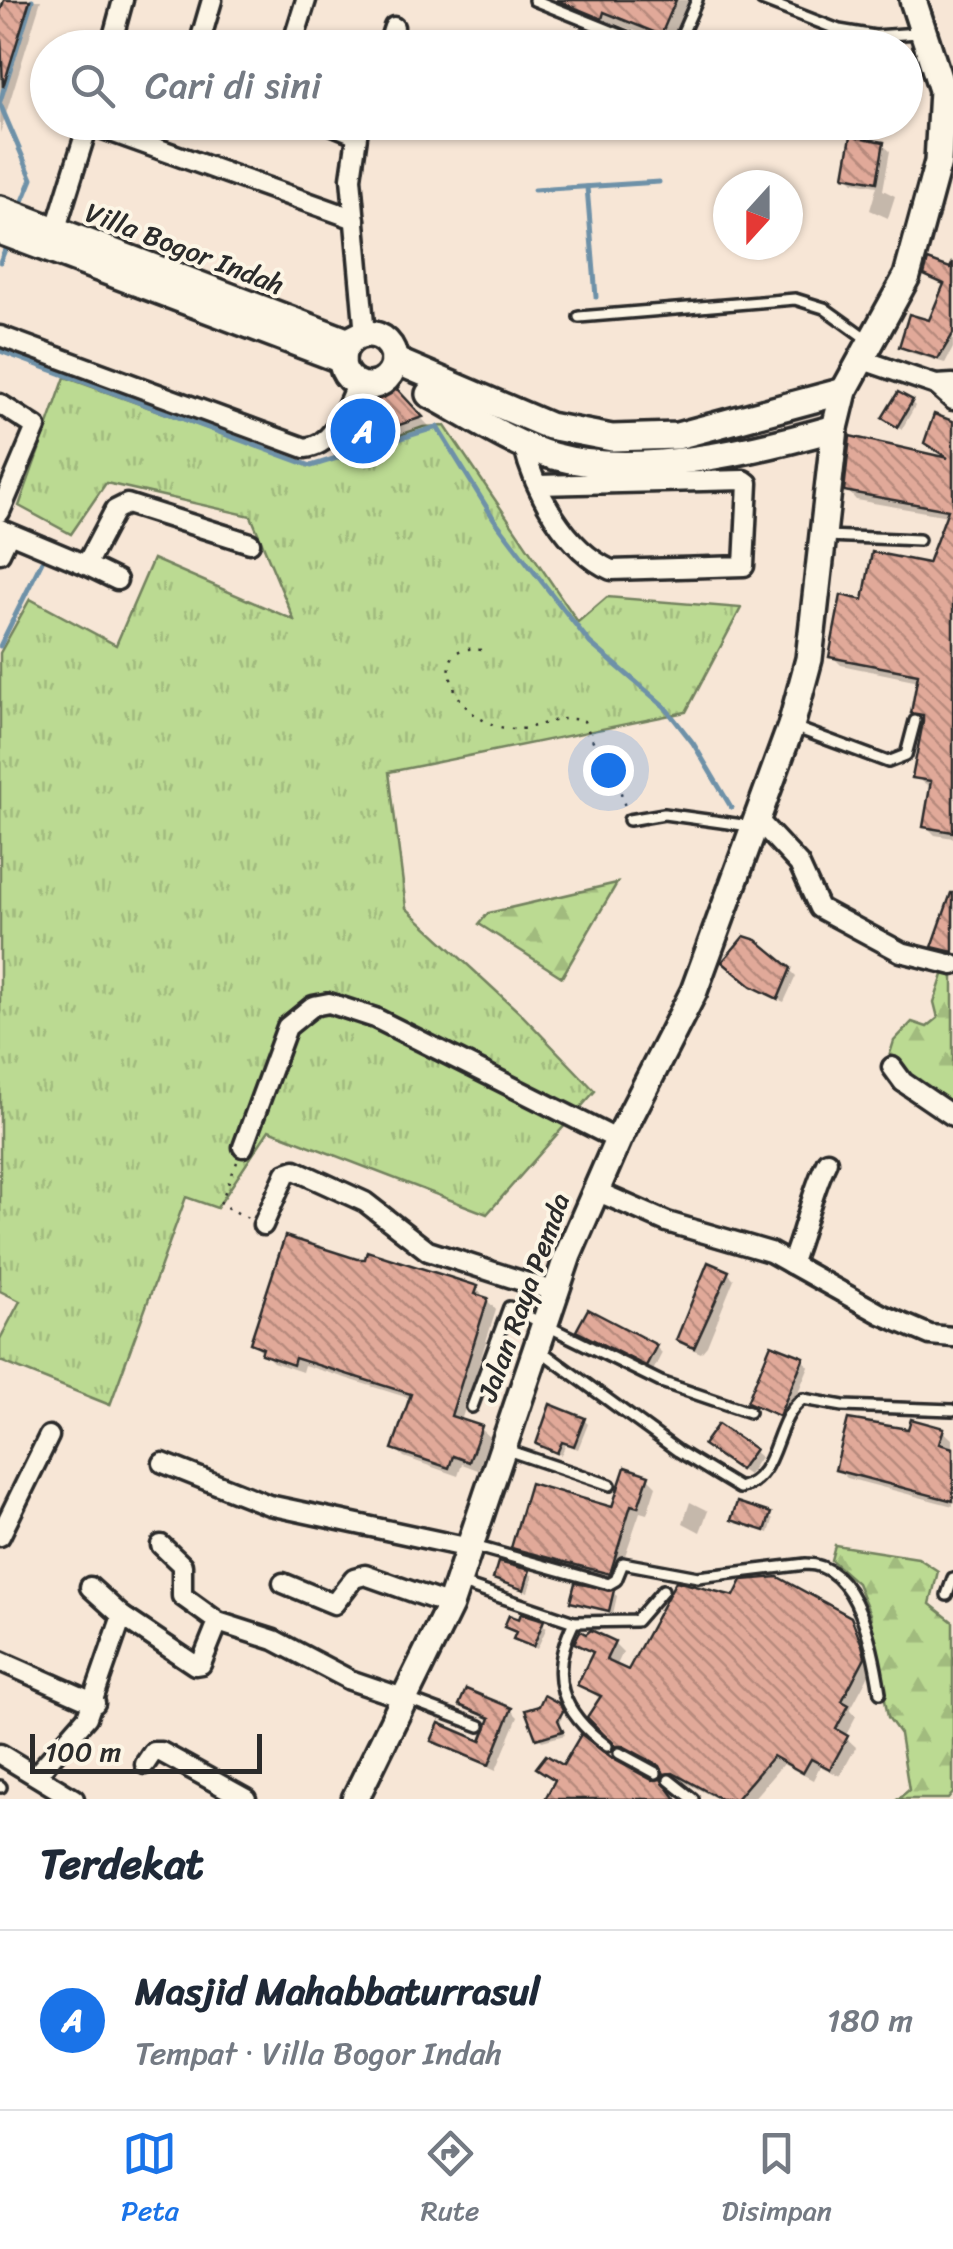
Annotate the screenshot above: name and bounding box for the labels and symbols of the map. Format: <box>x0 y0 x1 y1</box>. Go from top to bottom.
north arrow <box>713 170 803 260</box>
street label: Villa Bogor Indah <box>78 188 292 309</box>
pin: A <box>330 394 396 468</box>
your location <box>583 745 634 796</box>
street label: Jalan Raya Pemda <box>463 1186 584 1409</box>
scale bar <box>30 1729 262 1774</box>

